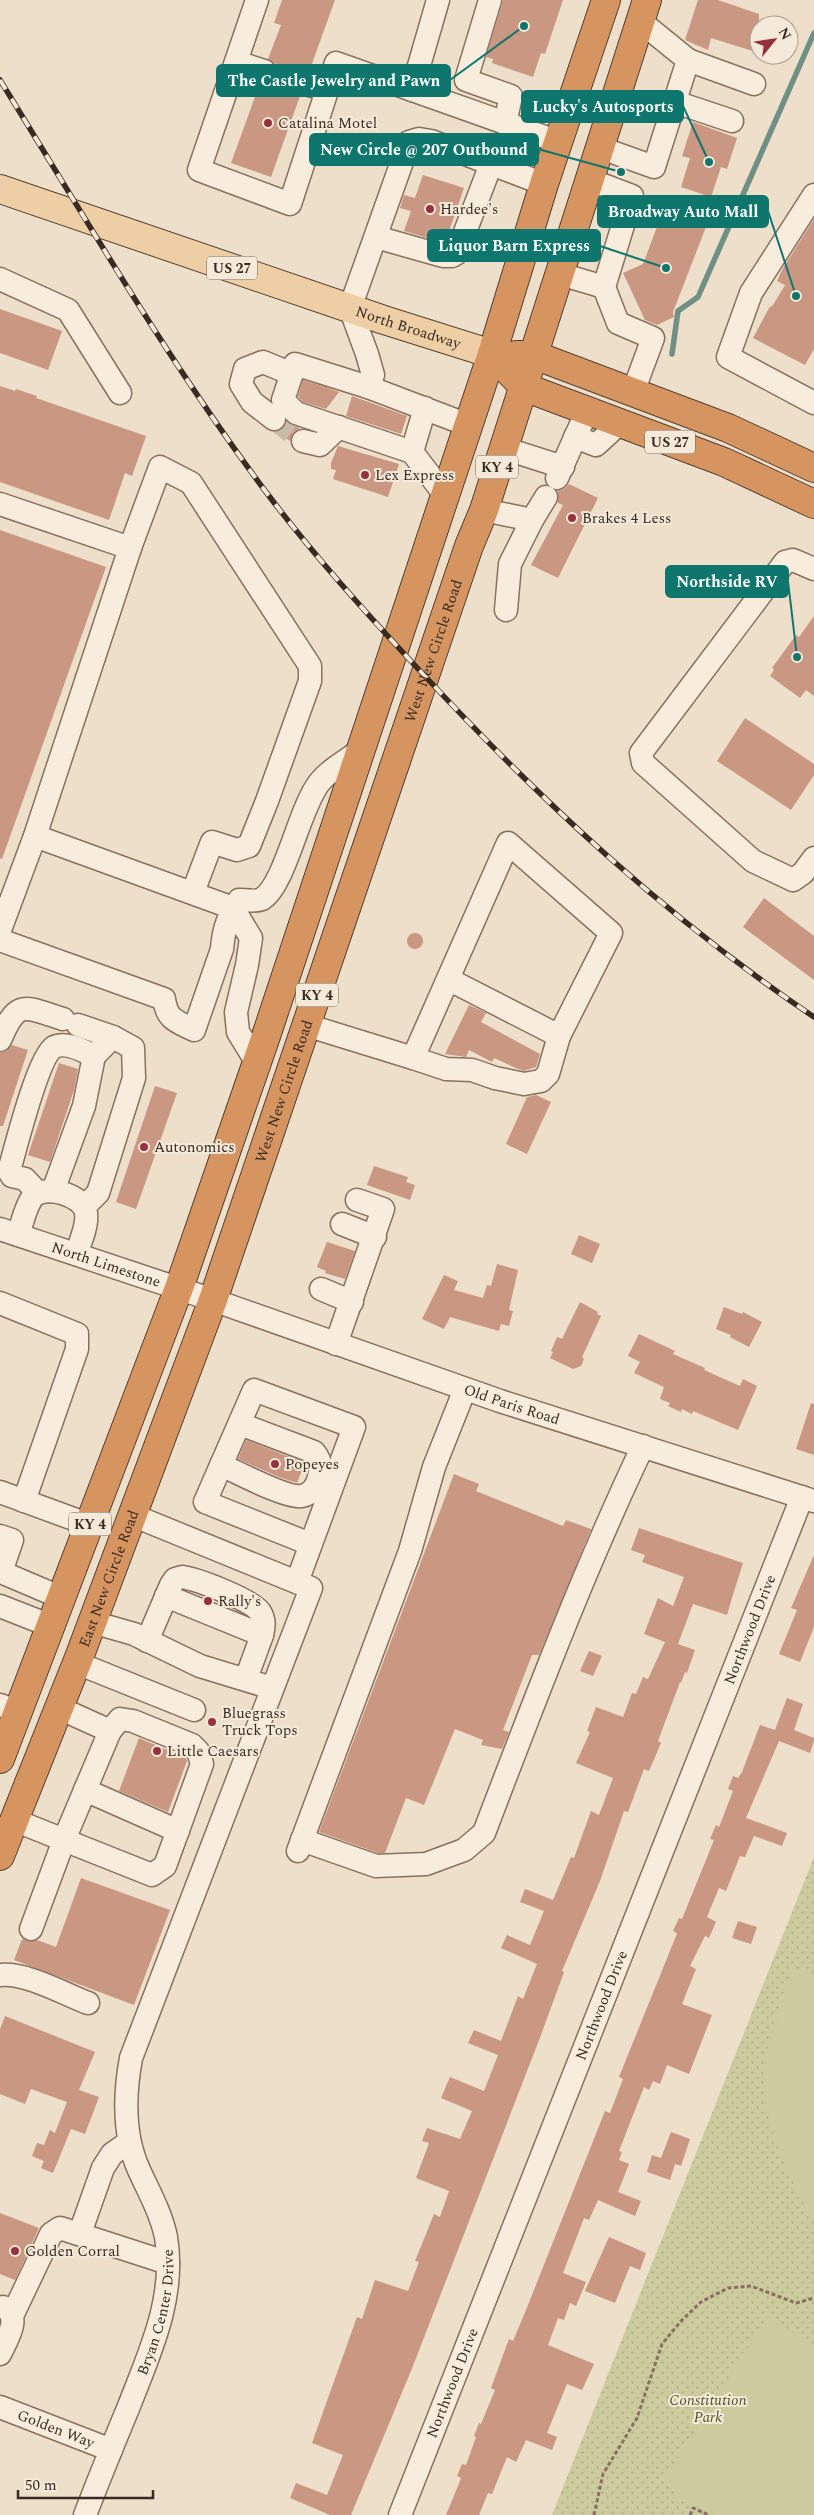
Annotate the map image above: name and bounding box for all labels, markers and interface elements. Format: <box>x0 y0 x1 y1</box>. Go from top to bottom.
north arrow <box>749 15 799 65</box>
text: N <box>773 24 797 44</box>
callout: The Castle Jewelry and Pawn <box>217 65 450 96</box>
text: The Castle Jewelry and Pawn <box>228 69 441 93</box>
callout: Lucky's Autosports <box>522 91 683 122</box>
text: Lucky's Autosports <box>532 95 674 119</box>
place label: Catalina Motel <box>278 112 377 135</box>
marker: Catalina Motel <box>262 117 274 129</box>
callout: New Circle @ 207 Outbound <box>310 134 538 165</box>
text: New Circle @ 207 Outbound <box>320 138 528 162</box>
callout: Broadway Auto Mall <box>598 196 768 227</box>
place label: Hardee's <box>440 198 499 221</box>
text: Broadway Auto Mall <box>608 200 758 224</box>
marker: Hardee's <box>424 203 436 215</box>
callout: Liquor Barn Express <box>428 230 600 261</box>
text: Liquor Barn Express <box>438 234 590 258</box>
road number: US 27 <box>207 256 257 280</box>
street label: North Broadway <box>352 300 465 355</box>
road number: US 27 <box>645 431 695 454</box>
road number: KY 4 <box>476 456 518 478</box>
place label: Lex Express <box>375 464 455 487</box>
marker: Lex Express <box>359 469 371 481</box>
place label: Brakes 4 Less <box>582 507 672 530</box>
marker: Brakes 4 Less <box>566 512 578 524</box>
callout: Northside RV <box>666 566 788 597</box>
text: Northside RV <box>676 570 778 594</box>
street label: West New Circle Road <box>398 576 468 725</box>
road number: KY 4 <box>296 984 338 1006</box>
street label: West New Circle Road <box>249 1017 319 1166</box>
place label: Autonomics <box>154 1136 235 1159</box>
marker: Autonomics <box>138 1141 150 1153</box>
street label: North Limestone <box>49 1235 164 1293</box>
street label: Old Paris Road <box>461 1378 563 1431</box>
place label: Popeyes <box>285 1453 339 1476</box>
marker: Popeyes <box>269 1458 281 1470</box>
street label: East New Circle Road <box>72 1507 145 1650</box>
road number: KY 4 <box>69 1512 111 1536</box>
street label: Northwood Drive <box>718 1571 782 1688</box>
place label: Rally's <box>218 1590 262 1613</box>
marker: Rally's <box>202 1595 214 1607</box>
place label: Bluegrass Truck Tops <box>222 1702 298 1742</box>
marker: Bluegrass Truck Tops <box>206 1716 218 1728</box>
place label: Little Caesars <box>167 1740 259 1763</box>
marker: Little Caesars <box>151 1745 163 1757</box>
street label: Northwood Drive <box>569 1947 633 2064</box>
place label: Golden Corral <box>25 2240 120 2263</box>
marker: Golden Corral <box>9 2245 21 2257</box>
street label: Bryan Center Drive <box>131 2249 180 2379</box>
street label: Northwood Drive <box>420 2324 484 2441</box>
park label: Constitution Park <box>669 2389 747 2429</box>
street label: Golden Way <box>14 2403 99 2454</box>
scale bar <box>18 2468 152 2500</box>
text: 50 m <box>25 2474 57 2497</box>

